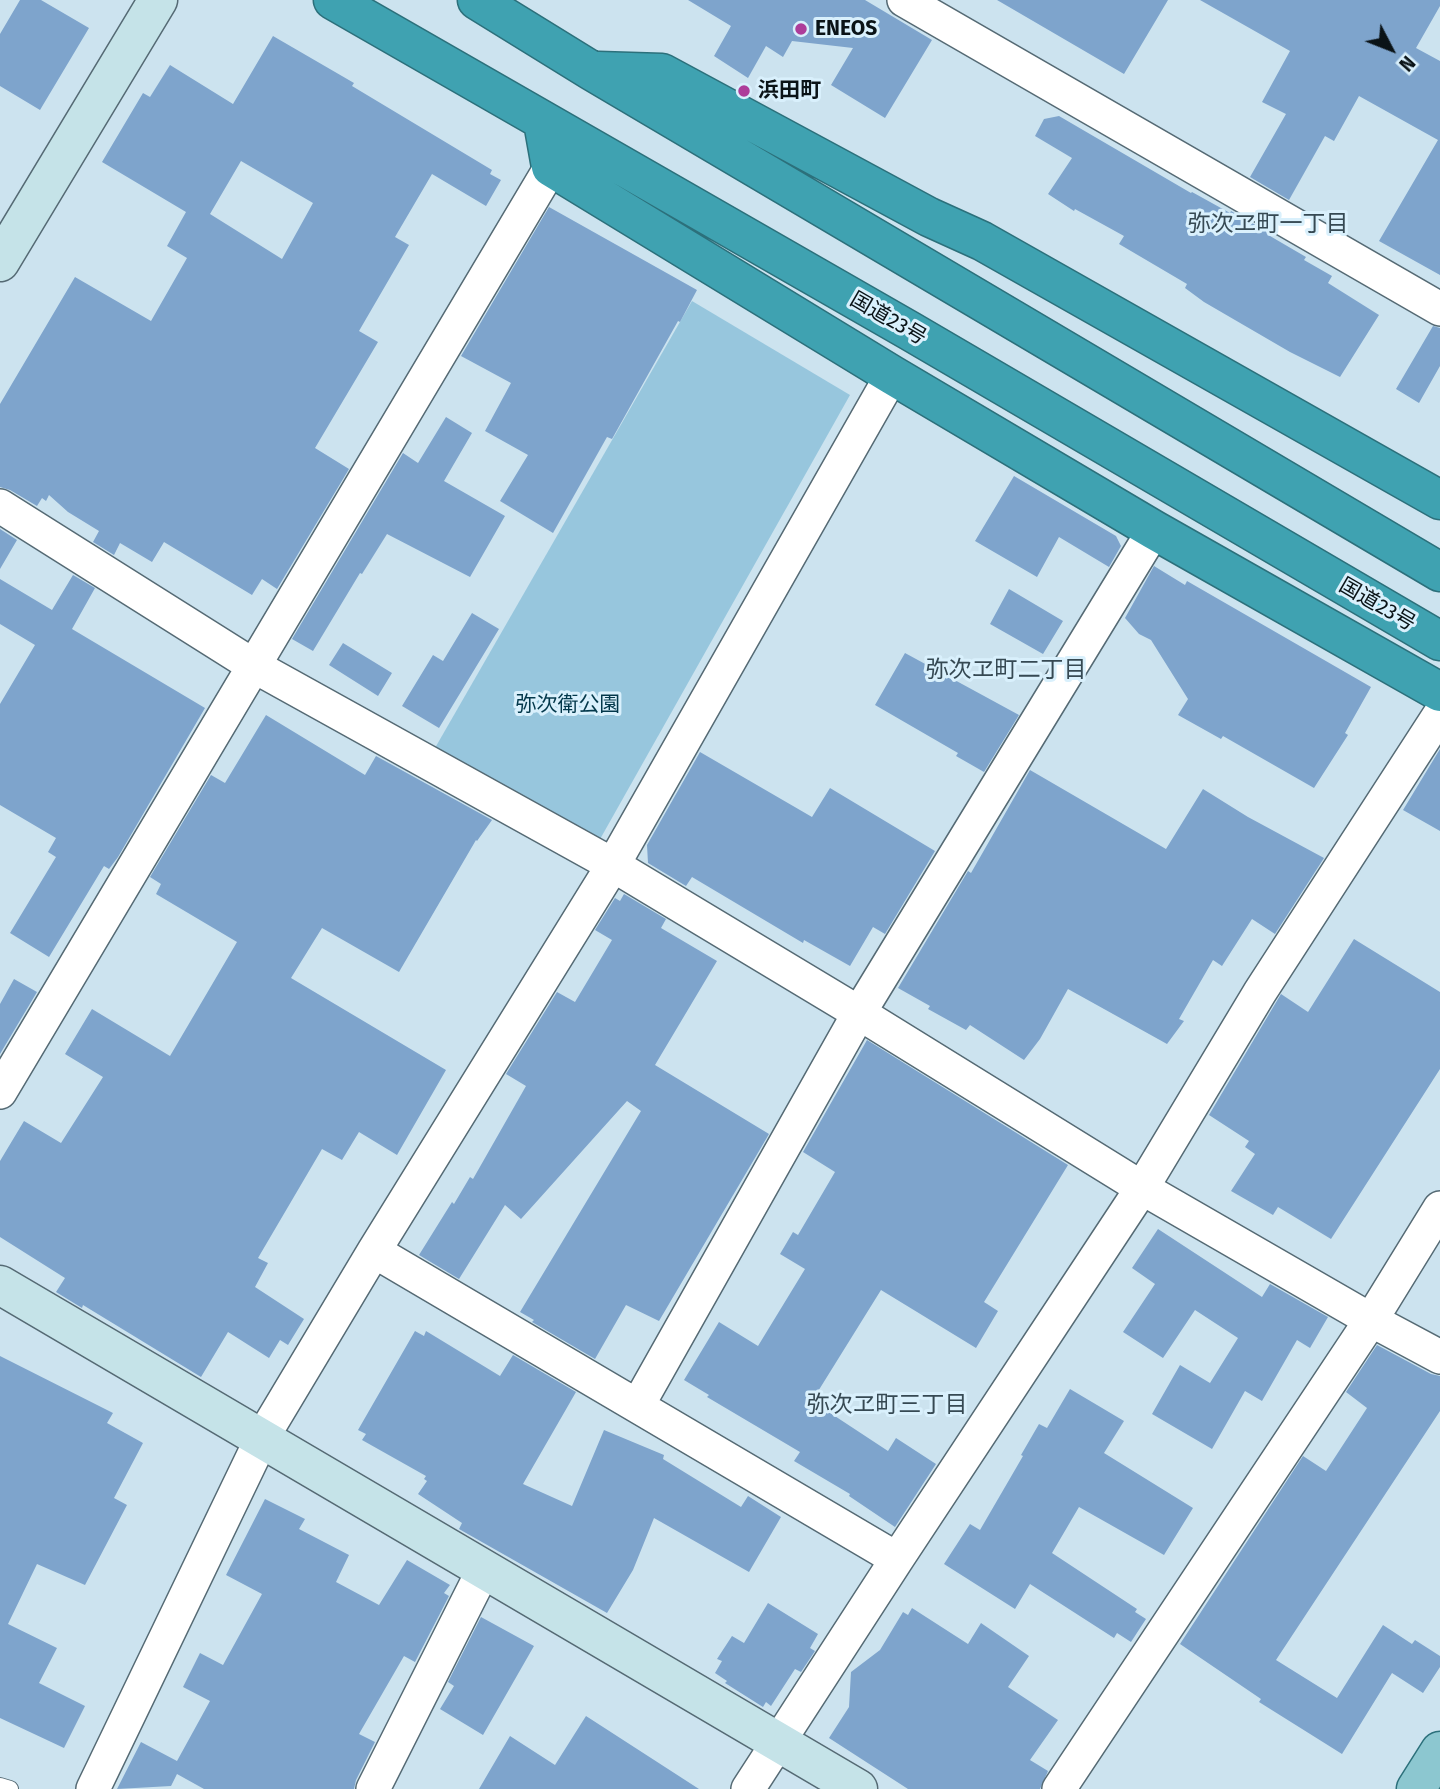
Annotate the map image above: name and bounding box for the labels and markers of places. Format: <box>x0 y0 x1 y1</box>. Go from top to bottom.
place label: ENEOS <box>815 16 877 42</box>
marker: ENEOS <box>793 21 809 37</box>
place label: 浜田町 <box>758 78 821 104</box>
marker: 浜田町 <box>736 83 752 99</box>

